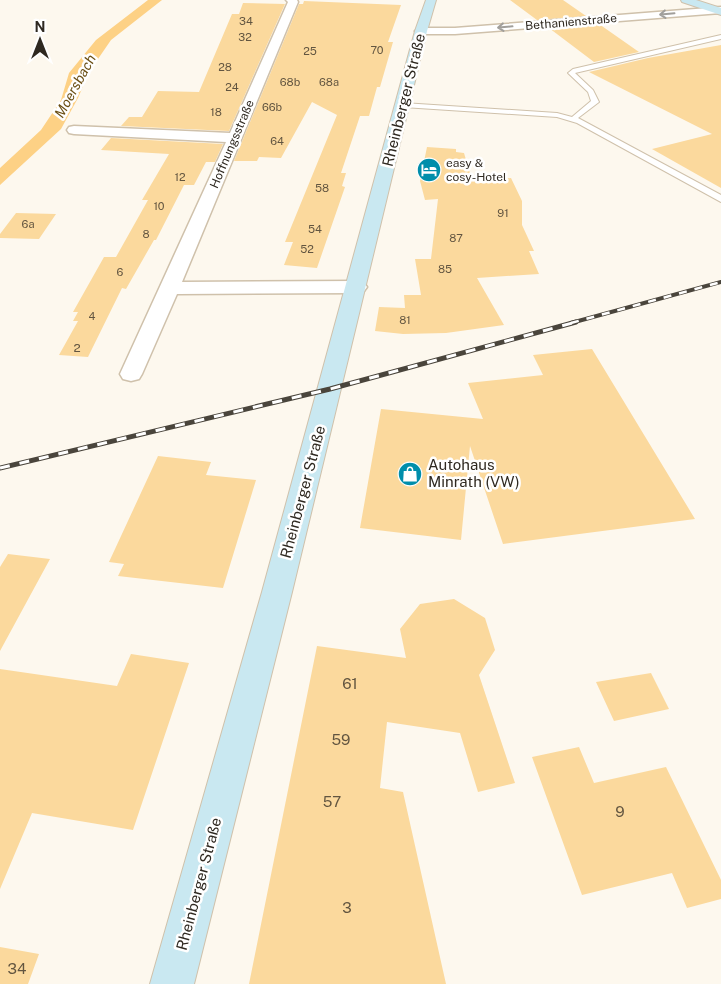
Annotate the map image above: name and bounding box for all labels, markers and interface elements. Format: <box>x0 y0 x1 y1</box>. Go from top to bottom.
one-way arrow <box>659 9 675 19</box>
street label: Bethanienstraße <box>525 11 618 33</box>
north arrow <box>15 15 65 65</box>
house number: 34 <box>239 15 253 27</box>
text: N <box>35 19 45 35</box>
one-way arrow <box>497 22 513 32</box>
house number: 32 <box>238 31 252 43</box>
street label: Rheinberger Straße <box>379 32 428 168</box>
house number: 70 <box>370 44 384 56</box>
house number: 25 <box>303 45 317 57</box>
water label: Moersbach <box>51 52 99 120</box>
house number: 28 <box>218 61 232 73</box>
house number: 68b <box>280 76 301 88</box>
house number: 68a <box>319 76 339 88</box>
house number: 24 <box>225 81 239 93</box>
street label: Hoffnungsstraße <box>207 98 257 190</box>
house number: 66b <box>262 101 283 113</box>
house number: 18 <box>210 106 222 118</box>
house number: 64 <box>270 135 284 147</box>
place label: easy & cosy-Hotel <box>446 156 507 184</box>
hotel icon: easy & cosy-Hotel <box>416 157 442 183</box>
house number: 12 <box>174 171 186 183</box>
house number: 58 <box>315 182 329 194</box>
house number: 10 <box>153 200 165 212</box>
house number: 91 <box>497 207 509 219</box>
house number: 6a <box>22 218 34 230</box>
house number: 54 <box>308 223 322 235</box>
house number: 8 <box>142 228 150 240</box>
house number: 87 <box>449 232 463 244</box>
house number: 52 <box>300 243 314 255</box>
house number: 85 <box>438 263 452 275</box>
house number: 6 <box>117 266 124 278</box>
house number: 4 <box>89 310 96 322</box>
house number: 81 <box>399 314 411 326</box>
house number: 2 <box>73 341 81 355</box>
street label: Rheinberger Straße <box>277 424 328 560</box>
place label: Autohaus Minrath (VW) <box>428 456 520 490</box>
shop icon: Autohaus Minrath (VW) <box>397 461 423 487</box>
house number: 61 <box>342 675 358 692</box>
house number: 59 <box>332 731 350 748</box>
house number: 57 <box>323 793 341 810</box>
house number: 9 <box>615 803 625 820</box>
street label: Rheinberger Straße <box>173 816 224 952</box>
house number: 3 <box>342 899 352 916</box>
house number: 34 <box>8 960 26 977</box>

